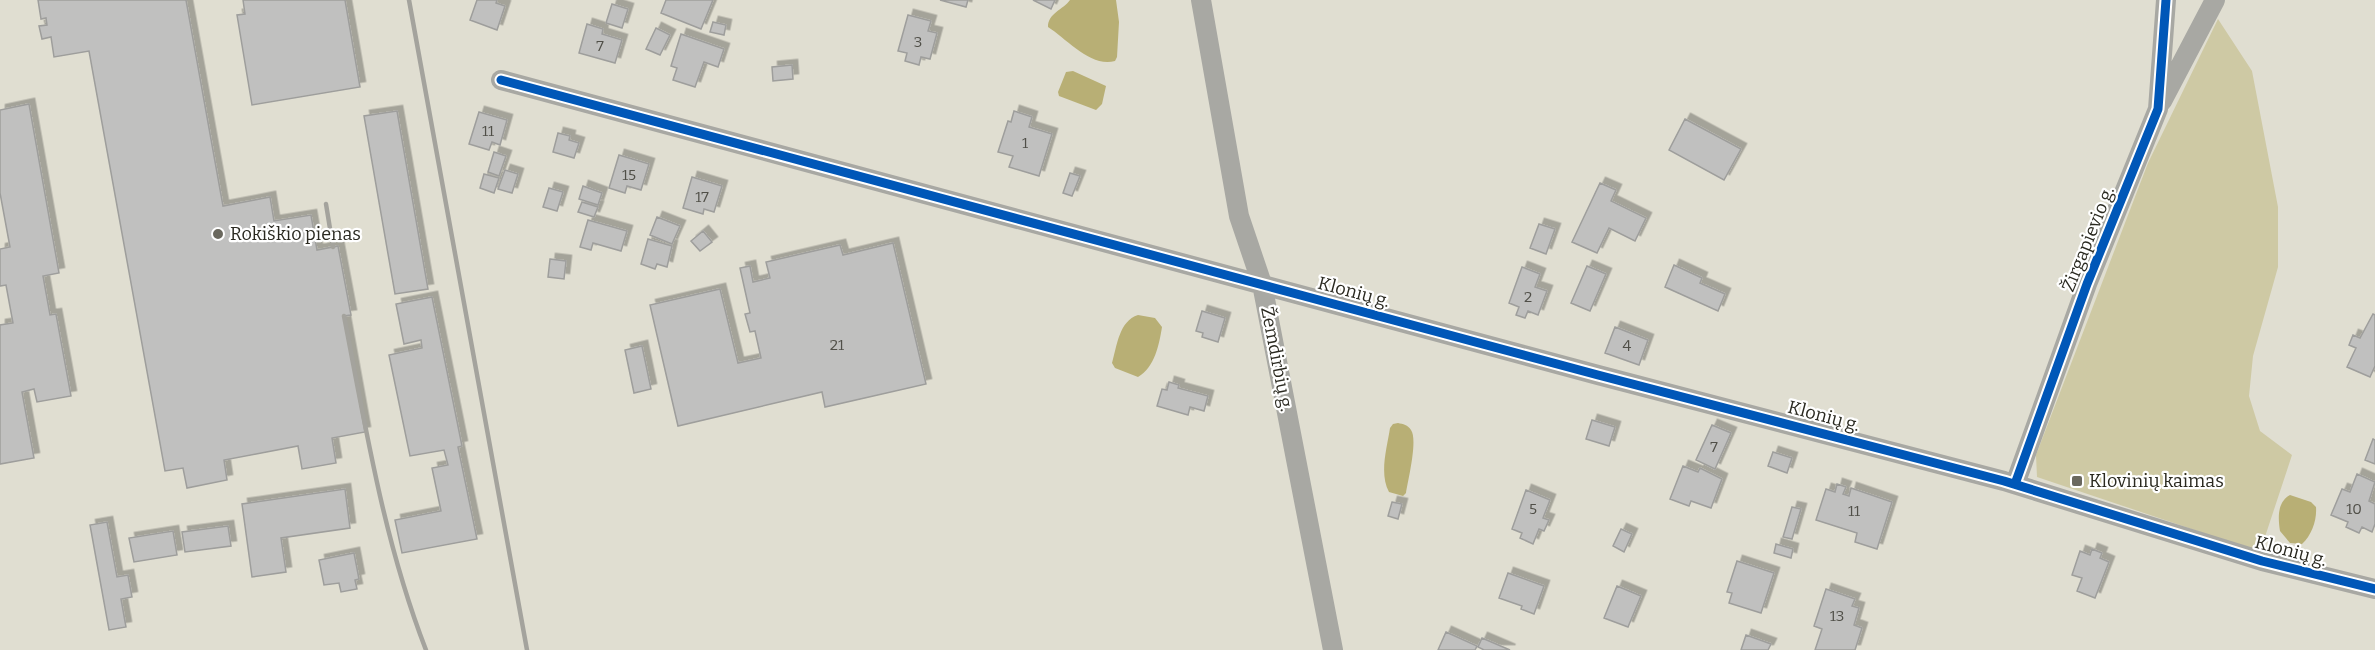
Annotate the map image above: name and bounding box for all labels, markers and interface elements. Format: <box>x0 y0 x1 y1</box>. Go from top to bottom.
house number: 3 <box>914 33 922 51</box>
house number: 7 <box>596 37 604 55</box>
house number: 11 <box>482 122 494 140</box>
house number: 1 <box>1022 134 1028 152</box>
house number: 15 <box>622 166 636 184</box>
street label: Žirgapievio g. <box>2057 183 2119 295</box>
house number: 17 <box>695 188 709 206</box>
place label: Rokiškio pienas <box>230 223 361 245</box>
marker: Rokiškio pienas <box>211 227 225 241</box>
street label: Klonių g. <box>1316 272 1392 312</box>
house number: 2 <box>1524 288 1532 306</box>
street label: Žemdirbių g. <box>1256 305 1298 413</box>
house number: 21 <box>830 336 844 354</box>
house number: 4 <box>1623 337 1632 355</box>
street label: Klonių g. <box>1786 396 1862 436</box>
house number: 7 <box>1710 438 1718 456</box>
place label: Klovinių kaimas <box>2089 470 2224 492</box>
marker: Klovinių kaimas <box>2070 474 2084 488</box>
house number: 5 <box>1529 500 1537 518</box>
house number: 10 <box>2346 500 2362 518</box>
house number: 11 <box>1848 502 1860 520</box>
street label: Klonių g. <box>2253 531 2329 571</box>
house number: 13 <box>1830 607 1844 625</box>

